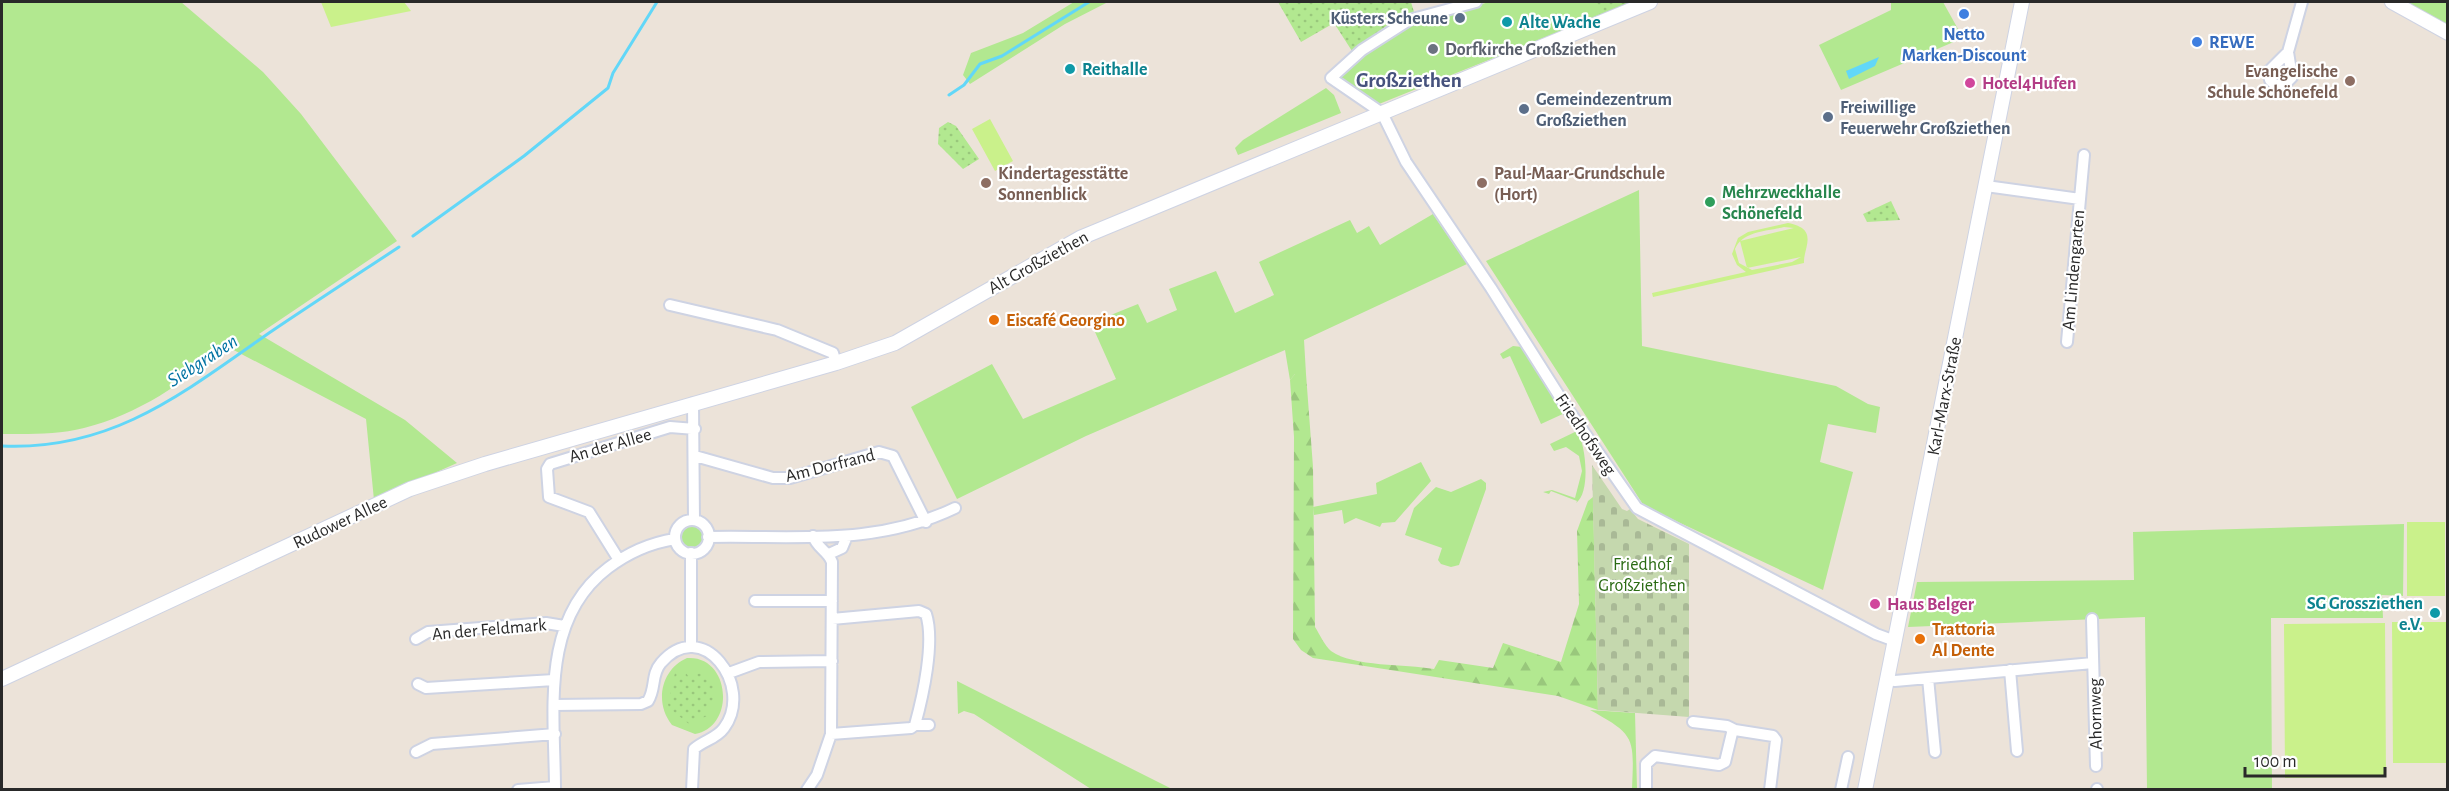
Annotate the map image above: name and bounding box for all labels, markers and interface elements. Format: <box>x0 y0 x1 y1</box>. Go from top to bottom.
marker: Netto Marken-Discount <box>1957 7 1971 21</box>
place label: Küsters Scheune <box>1330 10 1448 28</box>
marker: Küsters Scheune <box>1453 11 1467 25</box>
place label: Alte Wache <box>1519 14 1601 32</box>
marker: Alte Wache <box>1500 15 1514 29</box>
place label: Netto Marken-Discount <box>1902 26 2026 65</box>
place label: REWE <box>2209 34 2254 52</box>
marker: REWE <box>2190 35 2204 49</box>
place label: Dorfkirche Großziethen <box>1445 41 1616 59</box>
marker: Dorfkirche Großziethen <box>1426 42 1440 56</box>
place label: Reithalle <box>1082 61 1148 79</box>
marker: Reithalle <box>1063 62 1077 76</box>
place label: Evangelische Schule Schönefeld <box>2207 63 2339 102</box>
district label: Großziethen <box>1356 70 1462 91</box>
marker: Evangelische Schule Schönefeld <box>2343 74 2357 88</box>
place label: Hotel4Hufen <box>1982 75 2077 93</box>
marker: Hotel4Hufen <box>1963 76 1977 90</box>
place label: Gemeindezentrum Großziethen <box>1536 91 1672 130</box>
place label: Freiwillige Feuerwehr Großziethen <box>1840 99 2010 138</box>
marker: Gemeindezentrum Großziethen <box>1517 102 1531 116</box>
marker: Freiwillige Feuerwehr Großziethen <box>1821 110 1835 124</box>
place label: Kindertagesstätte Sonnenblick <box>998 165 1128 204</box>
place label: Paul-Maar-Grundschule (Hort) <box>1494 165 1665 204</box>
marker: Kindertagesstätte Sonnenblick <box>979 176 993 190</box>
marker: Paul-Maar-Grundschule (Hort) <box>1475 176 1489 190</box>
place label: Mehrzweckhalle Schönefeld <box>1722 184 1841 223</box>
marker: Mehrzweckhalle Schönefeld <box>1703 195 1717 209</box>
street label: Am Lindengarten <box>2060 209 2088 331</box>
street label: Alt Großziethen <box>985 228 1091 298</box>
place label: Eiscafé Georgino <box>1006 312 1125 330</box>
marker: Eiscafé Georgino <box>987 313 1001 327</box>
water label: Siebgraben <box>164 331 241 391</box>
street label: Karl-Marx-Straße <box>1925 335 1965 457</box>
street label: Friedhofsweg <box>1552 391 1619 479</box>
street label: An der Allee <box>567 426 654 466</box>
street label: Am Dorfrand <box>784 446 877 486</box>
street label: Rudower Allee <box>291 493 390 553</box>
park label: Friedhof Großziethen <box>1598 556 1686 595</box>
place label: SG Grossziethen e.V. <box>2307 595 2423 634</box>
place label: Haus Belger <box>1887 596 1975 614</box>
marker: Haus Belger <box>1868 597 1882 611</box>
marker: SG Grossziethen e.V. <box>2428 606 2442 620</box>
street label: An der Feldmark <box>431 616 548 644</box>
place label: Trattoria Al Dente <box>1932 621 1996 660</box>
marker: Trattoria Al Dente <box>1913 632 1927 646</box>
street label: Ahornweg <box>2086 678 2106 750</box>
scale bar <box>2245 740 2384 778</box>
text: 100 m <box>2254 753 2297 771</box>

